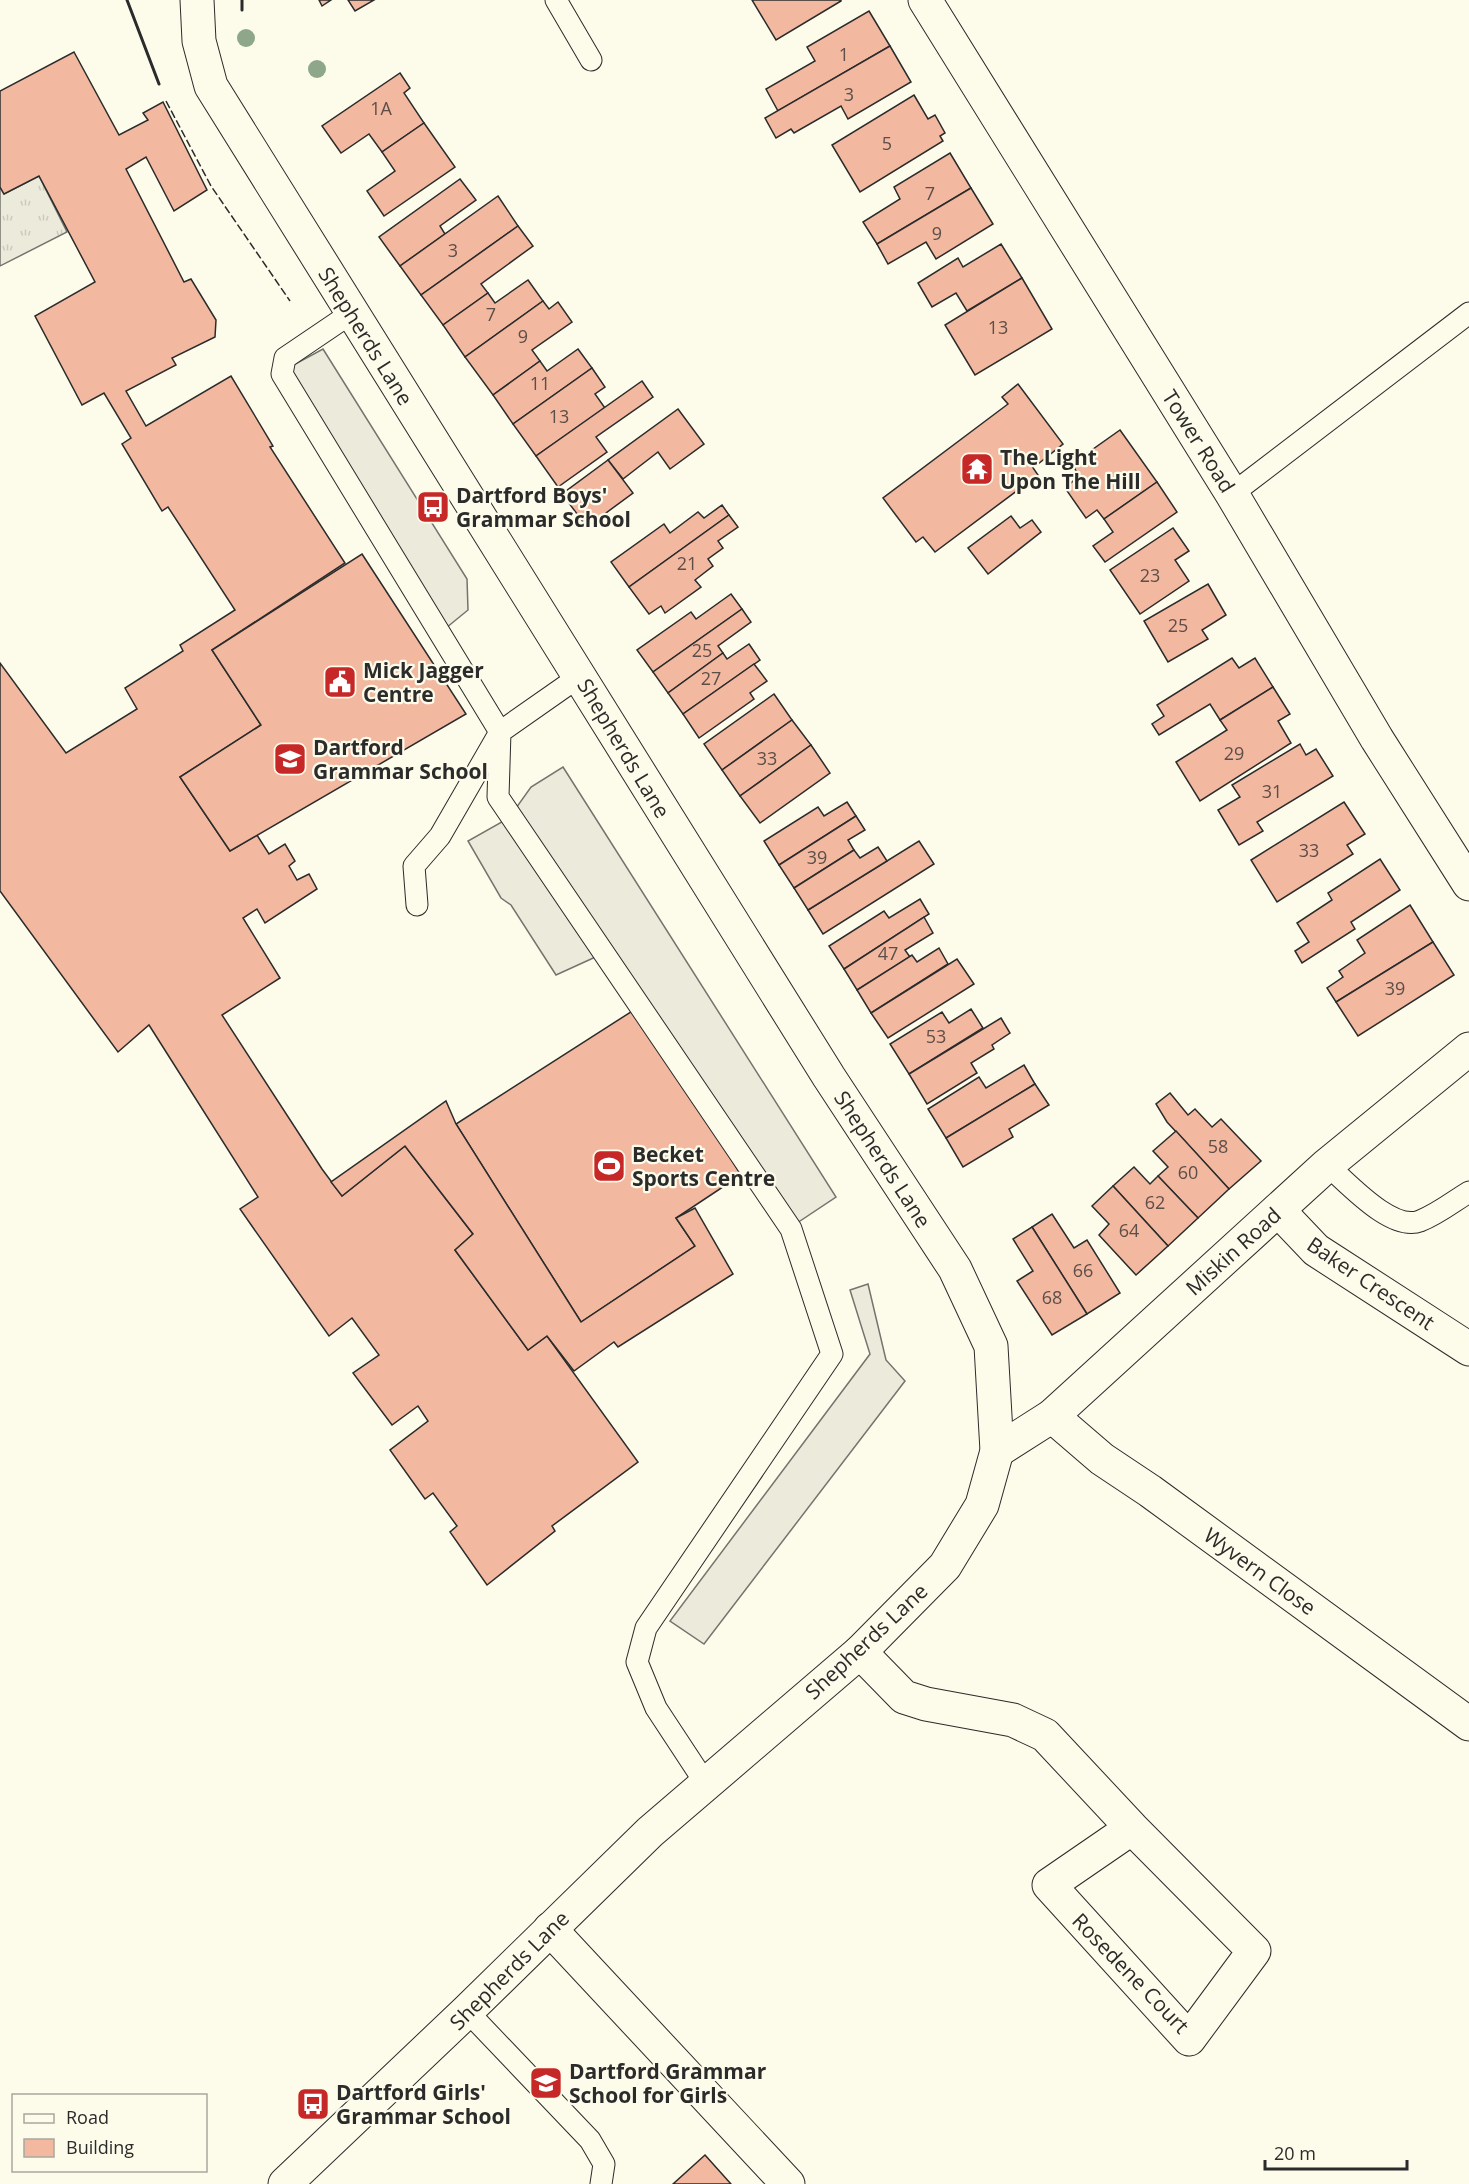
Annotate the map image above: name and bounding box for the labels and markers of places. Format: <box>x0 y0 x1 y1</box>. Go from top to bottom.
place label: The Light Upon The Hill <box>1000 443 1141 495</box>
temple icon: The Light Upon The Hill <box>959 451 995 487</box>
place label: Dartford Boys' Grammar School <box>456 481 631 533</box>
bus stop icon: Dartford Boys' Grammar School <box>415 489 451 525</box>
place label: Mick Jagger Centre <box>363 656 484 708</box>
public building icon: Mick Jagger Centre <box>322 664 358 700</box>
place label: Dartford Grammar School <box>313 733 488 785</box>
school or university icon: Dartford Grammar School <box>272 741 308 777</box>
place label: Becket Sports Centre <box>632 1140 775 1192</box>
sports icon: Becket Sports Centre <box>591 1148 627 1184</box>
place label: Dartford Grammar School for Girls <box>569 2057 767 2109</box>
school or university icon: Dartford Grammar School for Girls <box>528 2065 564 2101</box>
place label: Dartford Girls' Grammar School <box>336 2078 511 2130</box>
bus stop icon: Dartford Girls' Grammar School <box>295 2086 331 2122</box>

